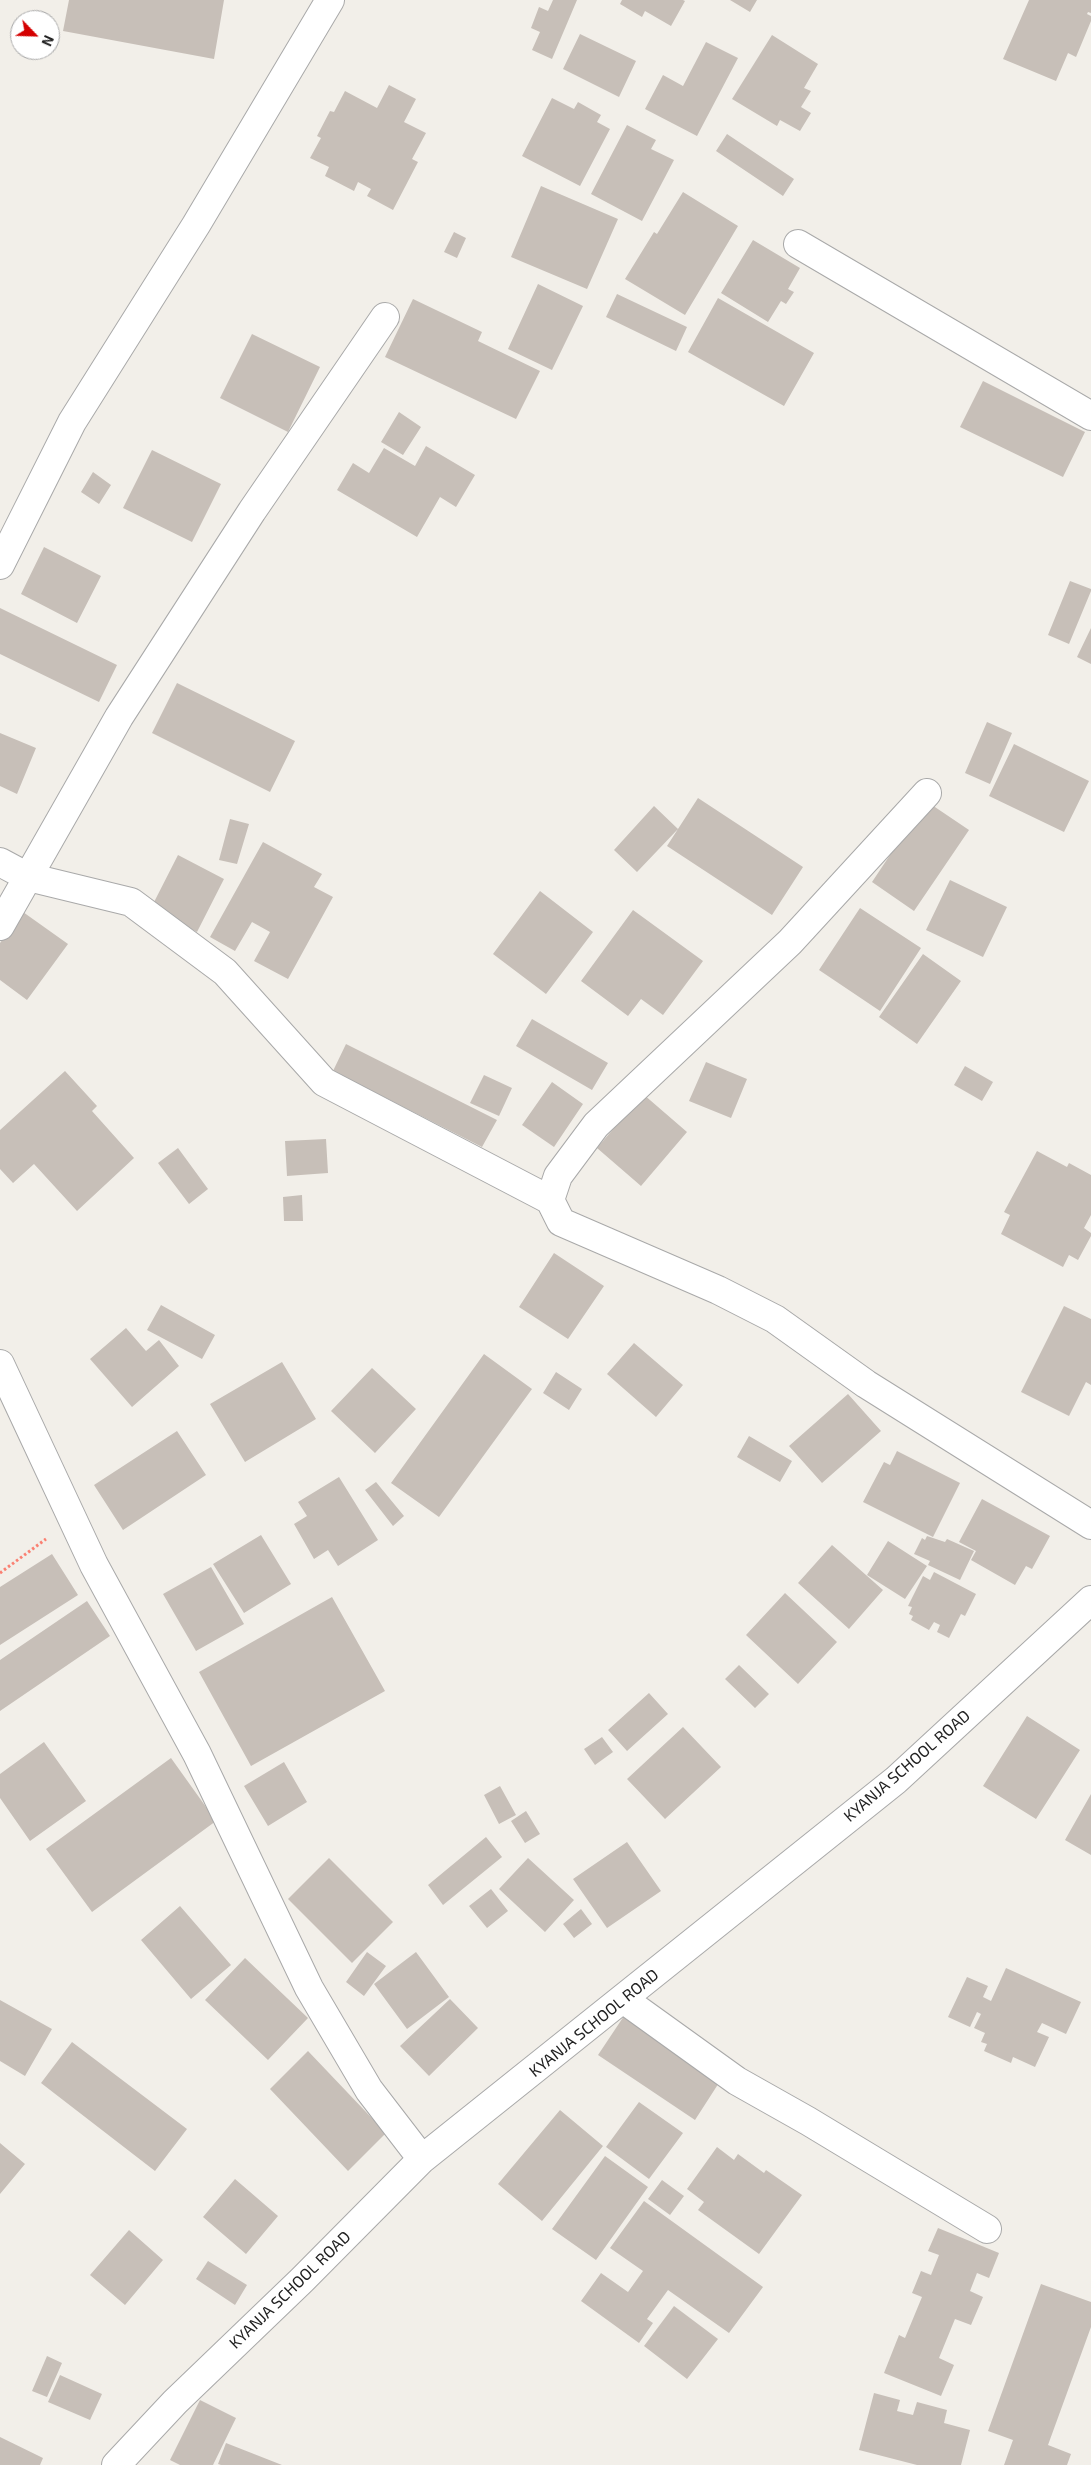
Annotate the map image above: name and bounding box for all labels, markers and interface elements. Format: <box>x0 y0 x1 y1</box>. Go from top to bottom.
north arrow <box>10 10 60 60</box>
text: N <box>38 33 58 49</box>
street label: KYANJA SCHOOL ROAD <box>840 1706 974 1826</box>
street label: KYANJA SCHOOL ROAD <box>525 1965 663 2081</box>
street label: KYANJA SCHOOL ROAD <box>225 2227 355 2353</box>

